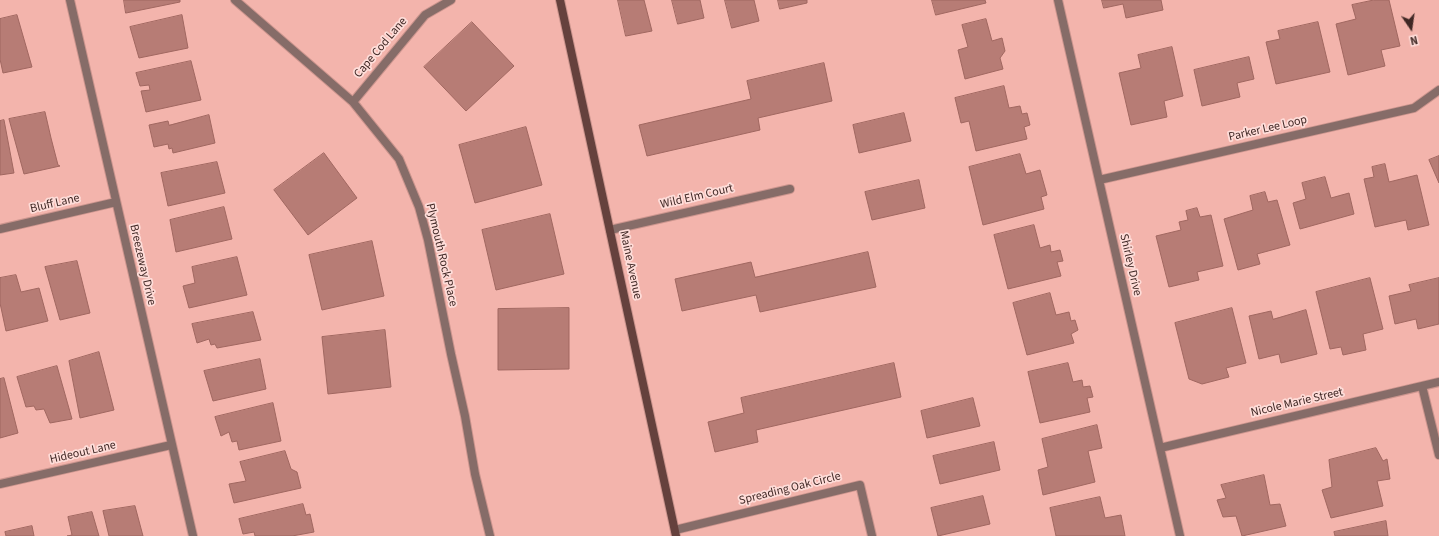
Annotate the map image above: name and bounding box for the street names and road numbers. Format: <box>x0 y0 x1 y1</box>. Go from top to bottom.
street label: Cape Cod Lane <box>351 15 411 81</box>
street label: Parker Lee Loop <box>1227 113 1309 145</box>
street label: Wild Elm Court <box>659 182 735 212</box>
street label: Bluff Lane <box>29 191 81 217</box>
street label: Plymouth Rock Place <box>422 202 460 308</box>
street label: Breezeway Drive <box>126 223 158 307</box>
street label: Maine Avenue <box>616 229 644 301</box>
street label: Shirley Drive <box>1116 233 1144 297</box>
street label: Nicole Marie Street <box>1250 385 1344 421</box>
street label: Hideout Lane <box>49 438 117 468</box>
street label: Spreading Oak Circle <box>738 469 842 509</box>

